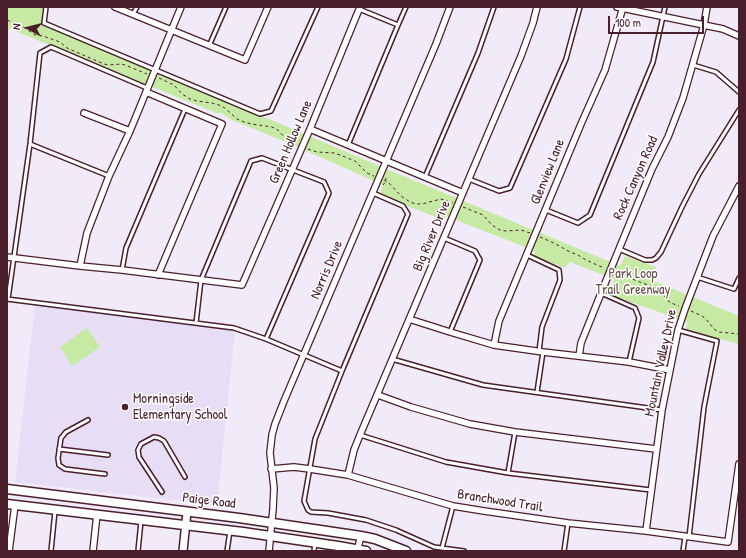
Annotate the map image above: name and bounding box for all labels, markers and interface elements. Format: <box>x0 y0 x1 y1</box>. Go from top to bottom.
north arrow <box>8 8 48 48</box>
scale bar <box>610 8 706 34</box>
text: 100 m <box>615 14 641 31</box>
text: N <box>9 23 23 30</box>
street label: Green Hollow Lane <box>266 98 316 186</box>
street label: Rock Canyon Road <box>610 133 662 223</box>
street label: Glenview Lane <box>527 137 569 207</box>
street label: Big River Drive <box>410 198 454 274</box>
street label: Norris Drive <box>307 238 347 302</box>
park label: Park Loop Trail Greenway <box>596 266 670 298</box>
street label: Mountain Valley Drive <box>641 308 681 418</box>
place label: Morningside Elementary School <box>133 391 227 424</box>
marker: Morningside Elementary School <box>120 402 130 412</box>
street label: Branchwood Trail <box>456 486 544 516</box>
street label: Paige Road <box>182 489 236 513</box>

